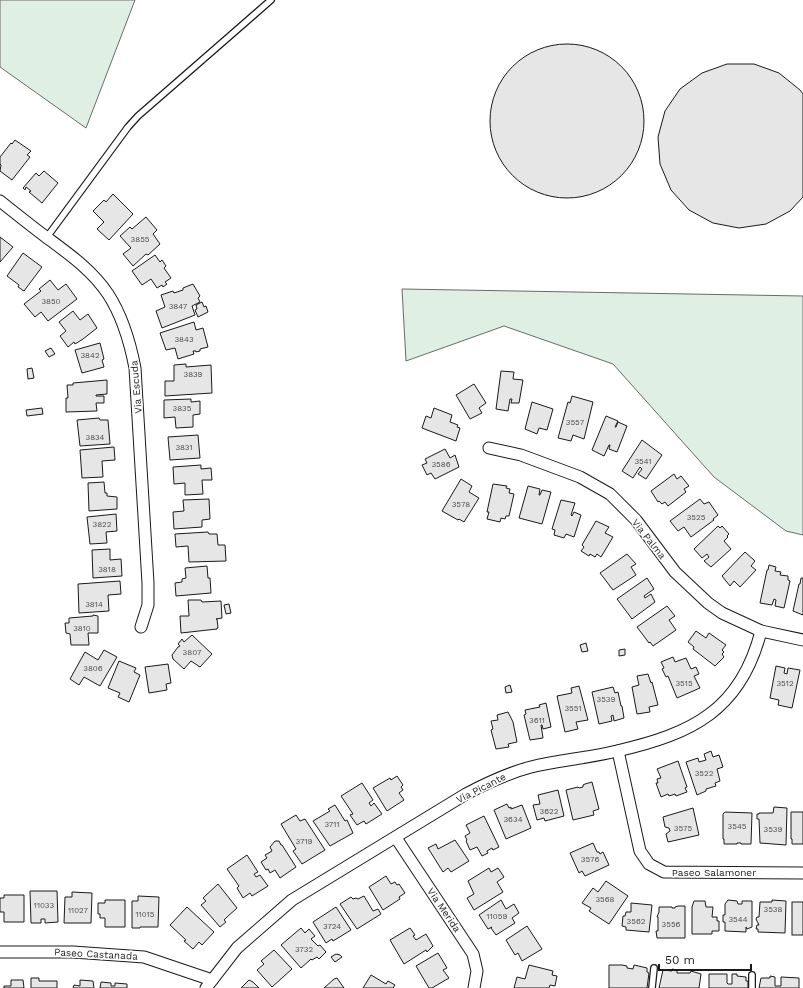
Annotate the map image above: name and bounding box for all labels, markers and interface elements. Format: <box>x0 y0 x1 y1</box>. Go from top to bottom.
house number: 3855 <box>131 235 150 244</box>
house number: 3850 <box>41 297 61 306</box>
house number: 3847 <box>169 302 188 311</box>
house number: 3843 <box>174 335 194 344</box>
house number: 3842 <box>80 351 100 360</box>
street label: Via Escuda <box>128 360 144 414</box>
house number: 3839 <box>183 370 203 379</box>
house number: 3835 <box>173 404 192 413</box>
house number: 3557 <box>566 418 585 427</box>
house number: 3834 <box>86 433 105 442</box>
house number: 3831 <box>175 443 193 452</box>
house number: 3541 <box>634 457 652 466</box>
house number: 3586 <box>431 460 451 469</box>
house number: 3578 <box>452 500 470 509</box>
house number: 3525 <box>687 513 706 522</box>
street label: Via Palma <box>630 517 668 562</box>
house number: 3822 <box>93 520 112 529</box>
house number: 3818 <box>98 565 116 574</box>
house number: 3814 <box>85 600 103 609</box>
house number: 3810 <box>73 624 91 633</box>
house number: 3807 <box>183 648 202 657</box>
house number: 3806 <box>83 664 103 673</box>
house number: 3515 <box>675 679 693 688</box>
house number: 3512 <box>776 679 794 688</box>
house number: 3539 <box>597 695 616 704</box>
house number: 3551 <box>564 704 582 713</box>
house number: 3611 <box>529 716 545 725</box>
house number: 3522 <box>695 769 714 778</box>
street label: Via Picante <box>454 771 508 805</box>
house number: 3622 <box>540 807 559 816</box>
house number: 3634 <box>503 815 523 824</box>
house number: 3711 <box>324 820 340 829</box>
house number: 3545 <box>728 822 747 831</box>
house number: 3575 <box>674 824 693 833</box>
house number: 3539 <box>764 825 783 834</box>
house number: 3719 <box>296 837 313 846</box>
house number: 3576 <box>581 855 599 864</box>
street label: Paseo Salamoner <box>672 867 756 878</box>
street label: Via Merida <box>425 886 463 934</box>
house number: 3568 <box>595 895 615 904</box>
house number: 11033 <box>34 901 55 910</box>
house number: 3538 <box>764 905 783 914</box>
house number: 11027 <box>68 906 89 915</box>
house number: 11015 <box>136 910 155 919</box>
house number: 11059 <box>487 912 507 921</box>
house number: 3544 <box>728 915 748 924</box>
house number: 3562 <box>627 917 646 926</box>
house number: 3556 <box>662 920 681 929</box>
house number: 3724 <box>323 922 341 931</box>
house number: 3732 <box>295 945 313 954</box>
street label: Paseo Castanada <box>54 946 138 962</box>
scale bar <box>659 946 751 972</box>
text: 50 m <box>665 953 695 967</box>

